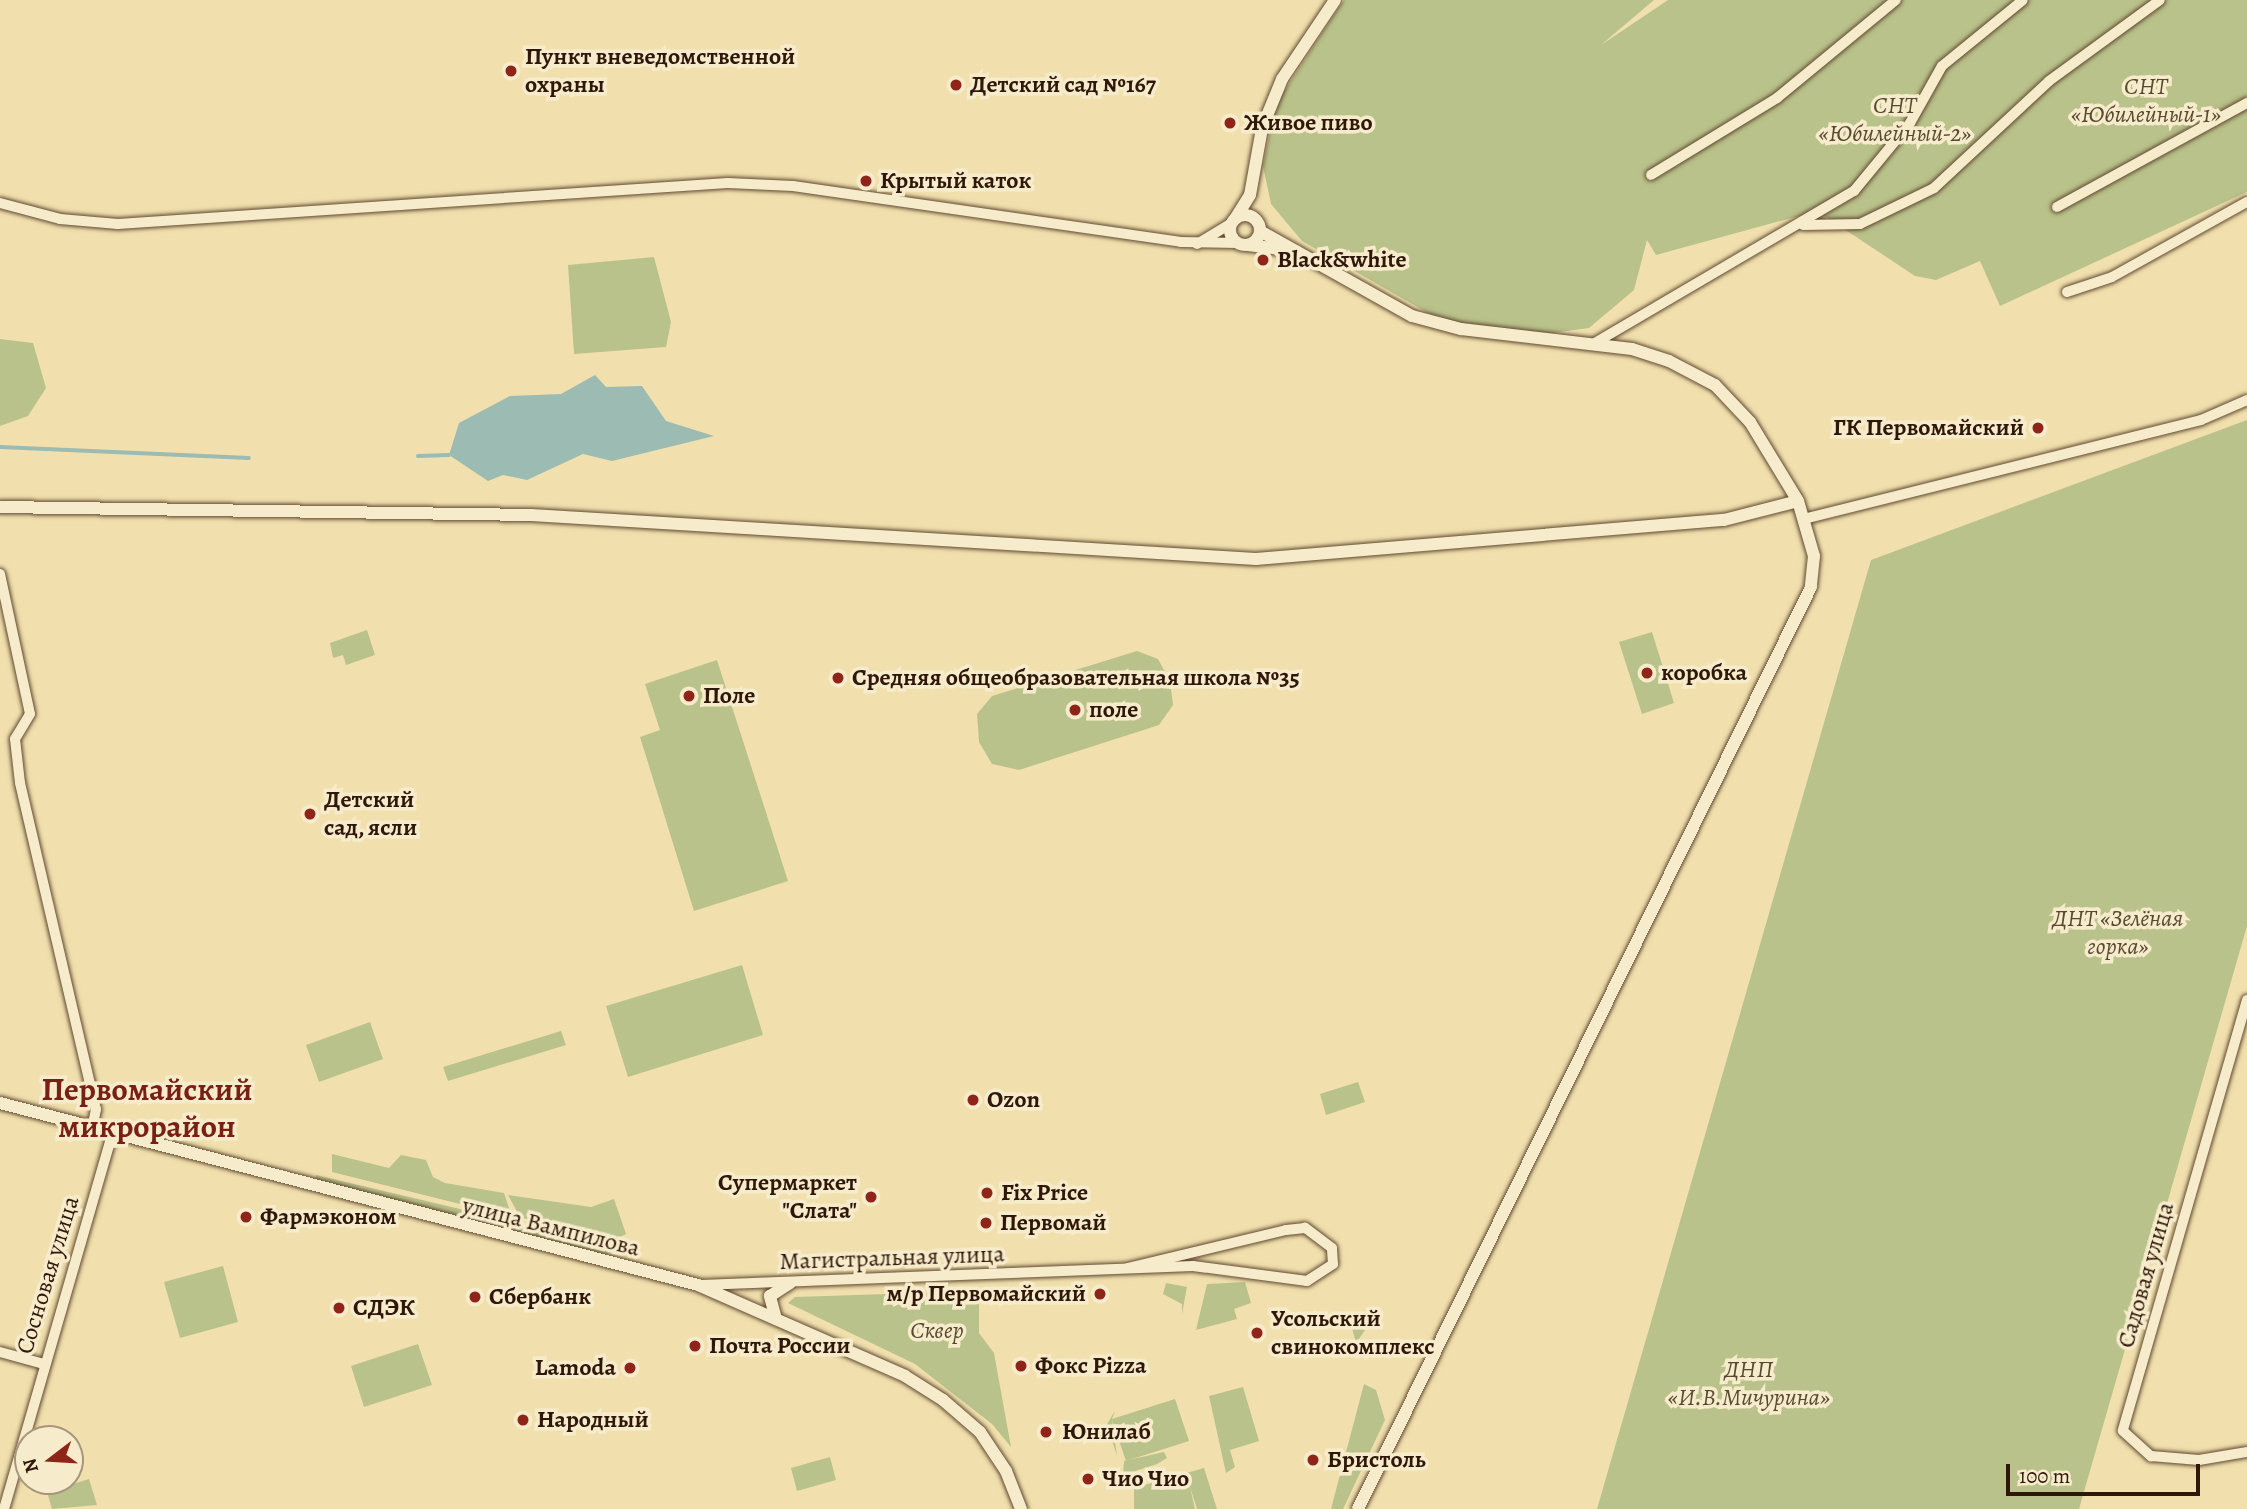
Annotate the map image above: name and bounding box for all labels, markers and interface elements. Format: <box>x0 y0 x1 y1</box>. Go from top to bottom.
place label: Пункт вневедомственной охраны <box>525 43 795 99</box>
marker: Пункт вневедомственной охраны <box>503 63 519 79</box>
place label: Детский сад №167 <box>970 71 1156 99</box>
park label: СНТ «Юбилейный-1» <box>2071 73 2221 129</box>
marker: Детский сад №167 <box>948 77 964 93</box>
park label: СНТ «Юбилейный-2» <box>1819 92 1971 148</box>
place label: Живое пиво <box>1244 109 1373 137</box>
marker: Живое пиво <box>1222 115 1238 131</box>
place label: Крытый каток <box>880 167 1031 195</box>
marker: Крытый каток <box>858 173 874 189</box>
place label: Black&white <box>1277 246 1407 274</box>
marker: Black&white <box>1255 252 1271 268</box>
place label: ГК Первомайский <box>1833 414 2024 442</box>
marker: ГК Первомайский <box>2030 420 2046 436</box>
place label: коробка <box>1661 659 1747 687</box>
place label: Средняя общеобразовательная школа №35 <box>852 664 1300 692</box>
marker: коробка <box>1639 665 1655 681</box>
marker: Средняя общеобразовательная школа №35 <box>830 670 846 686</box>
place label: Поле <box>703 682 755 710</box>
marker: Поле <box>681 688 697 704</box>
place label: поле <box>1089 696 1138 724</box>
marker: поле <box>1067 702 1083 718</box>
place label: Детский сад, ясли <box>324 786 418 842</box>
marker: Детский сад, ясли <box>302 806 318 822</box>
park label: ДНТ «Зелёная горка» <box>2053 905 2183 961</box>
district label: Первомайский микрорайон <box>41 1071 253 1146</box>
place label: Ozon <box>987 1086 1040 1114</box>
marker: Ozon <box>965 1092 981 1108</box>
place label: Супермаркет "Слата" <box>718 1169 857 1225</box>
place label: Fix Price <box>1001 1179 1088 1207</box>
marker: Fix Price <box>979 1185 995 1201</box>
marker: Супермаркет "Слата" <box>863 1189 879 1205</box>
street label: улица Вампилова <box>459 1191 643 1263</box>
street label: Сосновая улица <box>10 1193 86 1357</box>
street label: Садовая улица <box>2111 1199 2181 1351</box>
place label: Фармэконом <box>260 1203 397 1231</box>
marker: Фармэконом <box>238 1209 254 1225</box>
place label: Первомай <box>1000 1209 1107 1237</box>
marker: Первомай <box>978 1215 994 1231</box>
street label: Магистральная улица <box>779 1240 1005 1276</box>
place label: м/р Первомайский <box>887 1280 1086 1308</box>
place label: Сбербанк <box>489 1283 591 1311</box>
marker: м/р Первомайский <box>1092 1286 1108 1302</box>
marker: Сбербанк <box>467 1289 483 1305</box>
place label: СДЭК <box>353 1294 415 1322</box>
marker: СДЭК <box>331 1300 347 1316</box>
place label: Усольский свинокомплекс <box>1271 1305 1435 1361</box>
park label: Сквер <box>910 1317 964 1345</box>
marker: Усольский свинокомплекс <box>1249 1325 1265 1341</box>
place label: Почта России <box>709 1332 851 1360</box>
marker: Почта России <box>687 1338 703 1354</box>
place label: Фокс Pizza <box>1035 1352 1147 1380</box>
place label: Lamoda <box>535 1354 616 1382</box>
park label: ДНП «И.В.Мичурина» <box>1668 1356 1830 1412</box>
marker: Фокс Pizza <box>1013 1358 1029 1374</box>
marker: Lamoda <box>622 1360 638 1376</box>
place label: Народный <box>537 1406 649 1434</box>
marker: Народный <box>515 1412 531 1428</box>
place label: Юнилаб <box>1062 1418 1151 1446</box>
marker: Юнилаб <box>1036 1422 1056 1442</box>
north arrow <box>14 1425 84 1495</box>
place label: Бристоль <box>1327 1446 1426 1474</box>
scale bar <box>2009 1450 2203 1494</box>
marker: Бристоль <box>1305 1452 1321 1468</box>
text: N <box>16 1455 45 1476</box>
text: 100 m <box>2019 1462 2070 1490</box>
place label: Чио Чио <box>1102 1465 1189 1493</box>
marker: Чио Чио <box>1080 1471 1096 1487</box>

